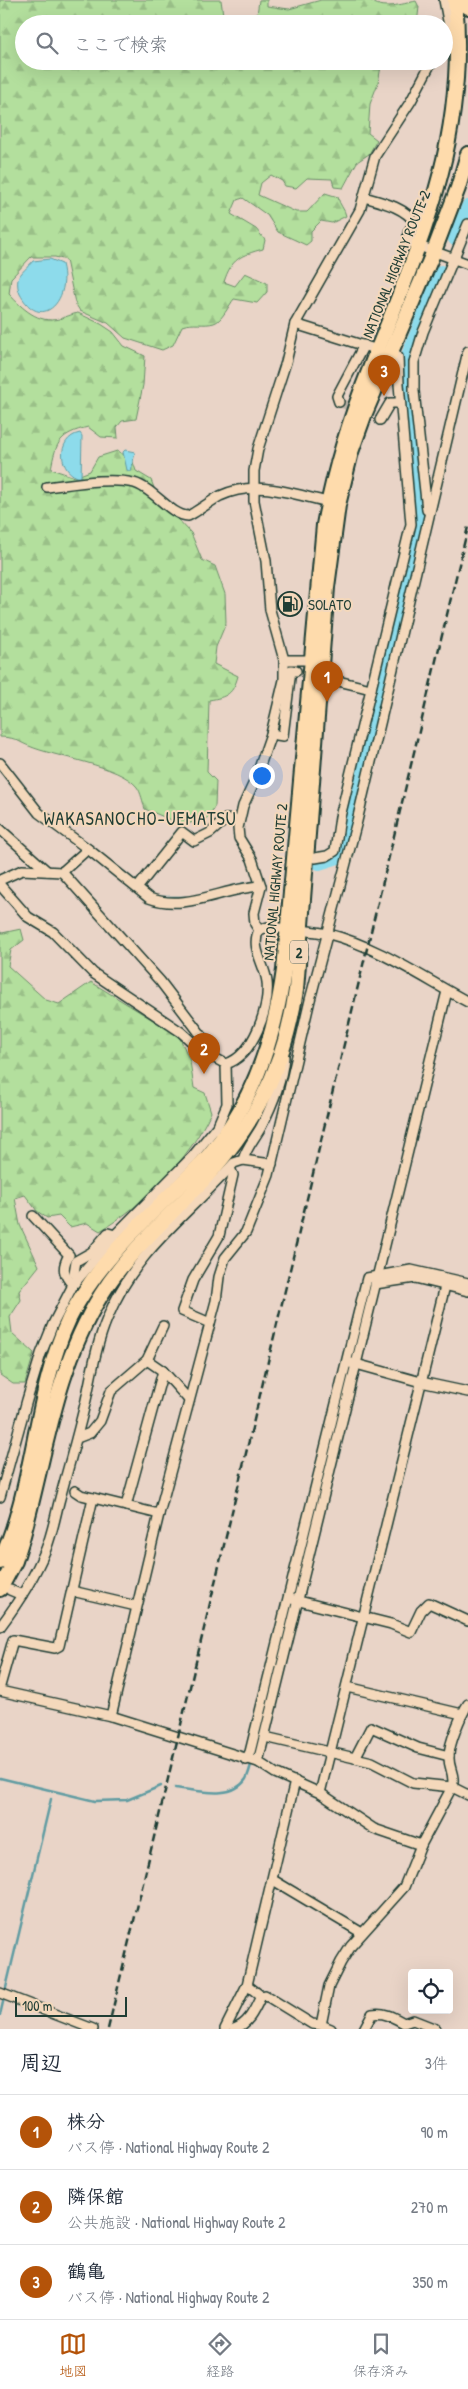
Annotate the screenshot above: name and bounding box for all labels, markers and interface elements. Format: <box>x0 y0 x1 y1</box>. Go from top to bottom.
search box <box>15 15 453 70</box>
icon: search <box>33 29 61 57</box>
text: ここで検索 <box>73 31 168 57</box>
street label: NATIONAL HIGHWAY ROUTE 2 <box>357 187 435 341</box>
pin: 3 <box>368 355 400 396</box>
fuel station icon: SOLATO <box>277 591 303 617</box>
place label: SOLATO <box>308 594 352 615</box>
pin: 1 <box>311 661 343 702</box>
your location <box>249 763 275 789</box>
street label: NATIONAL HIGHWAY ROUTE 2 <box>258 803 292 961</box>
district label: WAKASANOCHO-UEMATSU <box>43 806 237 831</box>
road number: 2 <box>290 940 308 964</box>
pin: 2 <box>188 1033 220 1074</box>
map controls <box>408 1969 453 2014</box>
button: locate <box>408 1969 453 2014</box>
scale bar <box>15 1994 128 2017</box>
text: 100 m <box>22 1996 52 2015</box>
text: 周辺 <box>20 2048 62 2077</box>
text: 3件 <box>425 2052 448 2074</box>
text: 株分 <box>67 2108 105 2134</box>
text: 1 <box>33 2121 39 2143</box>
text: 90 m <box>420 2121 448 2143</box>
text: バス停 · National Highway Route 2 <box>67 2136 270 2158</box>
text: 隣保館 <box>67 2183 124 2209</box>
text: 2 <box>32 2196 40 2218</box>
text: 270 m <box>411 2196 448 2218</box>
text: 公共施設 · National Highway Route 2 <box>67 2211 286 2233</box>
text: 鶴亀 <box>67 2258 105 2284</box>
text: 3 <box>32 2271 40 2293</box>
text: 350 m <box>412 2271 448 2293</box>
text: バス停 · National Highway Route 2 <box>67 2286 270 2308</box>
tab: 地図 <box>59 2330 87 2380</box>
tab: 経路 <box>206 2330 234 2380</box>
tab: 保存済み <box>353 2330 409 2380</box>

